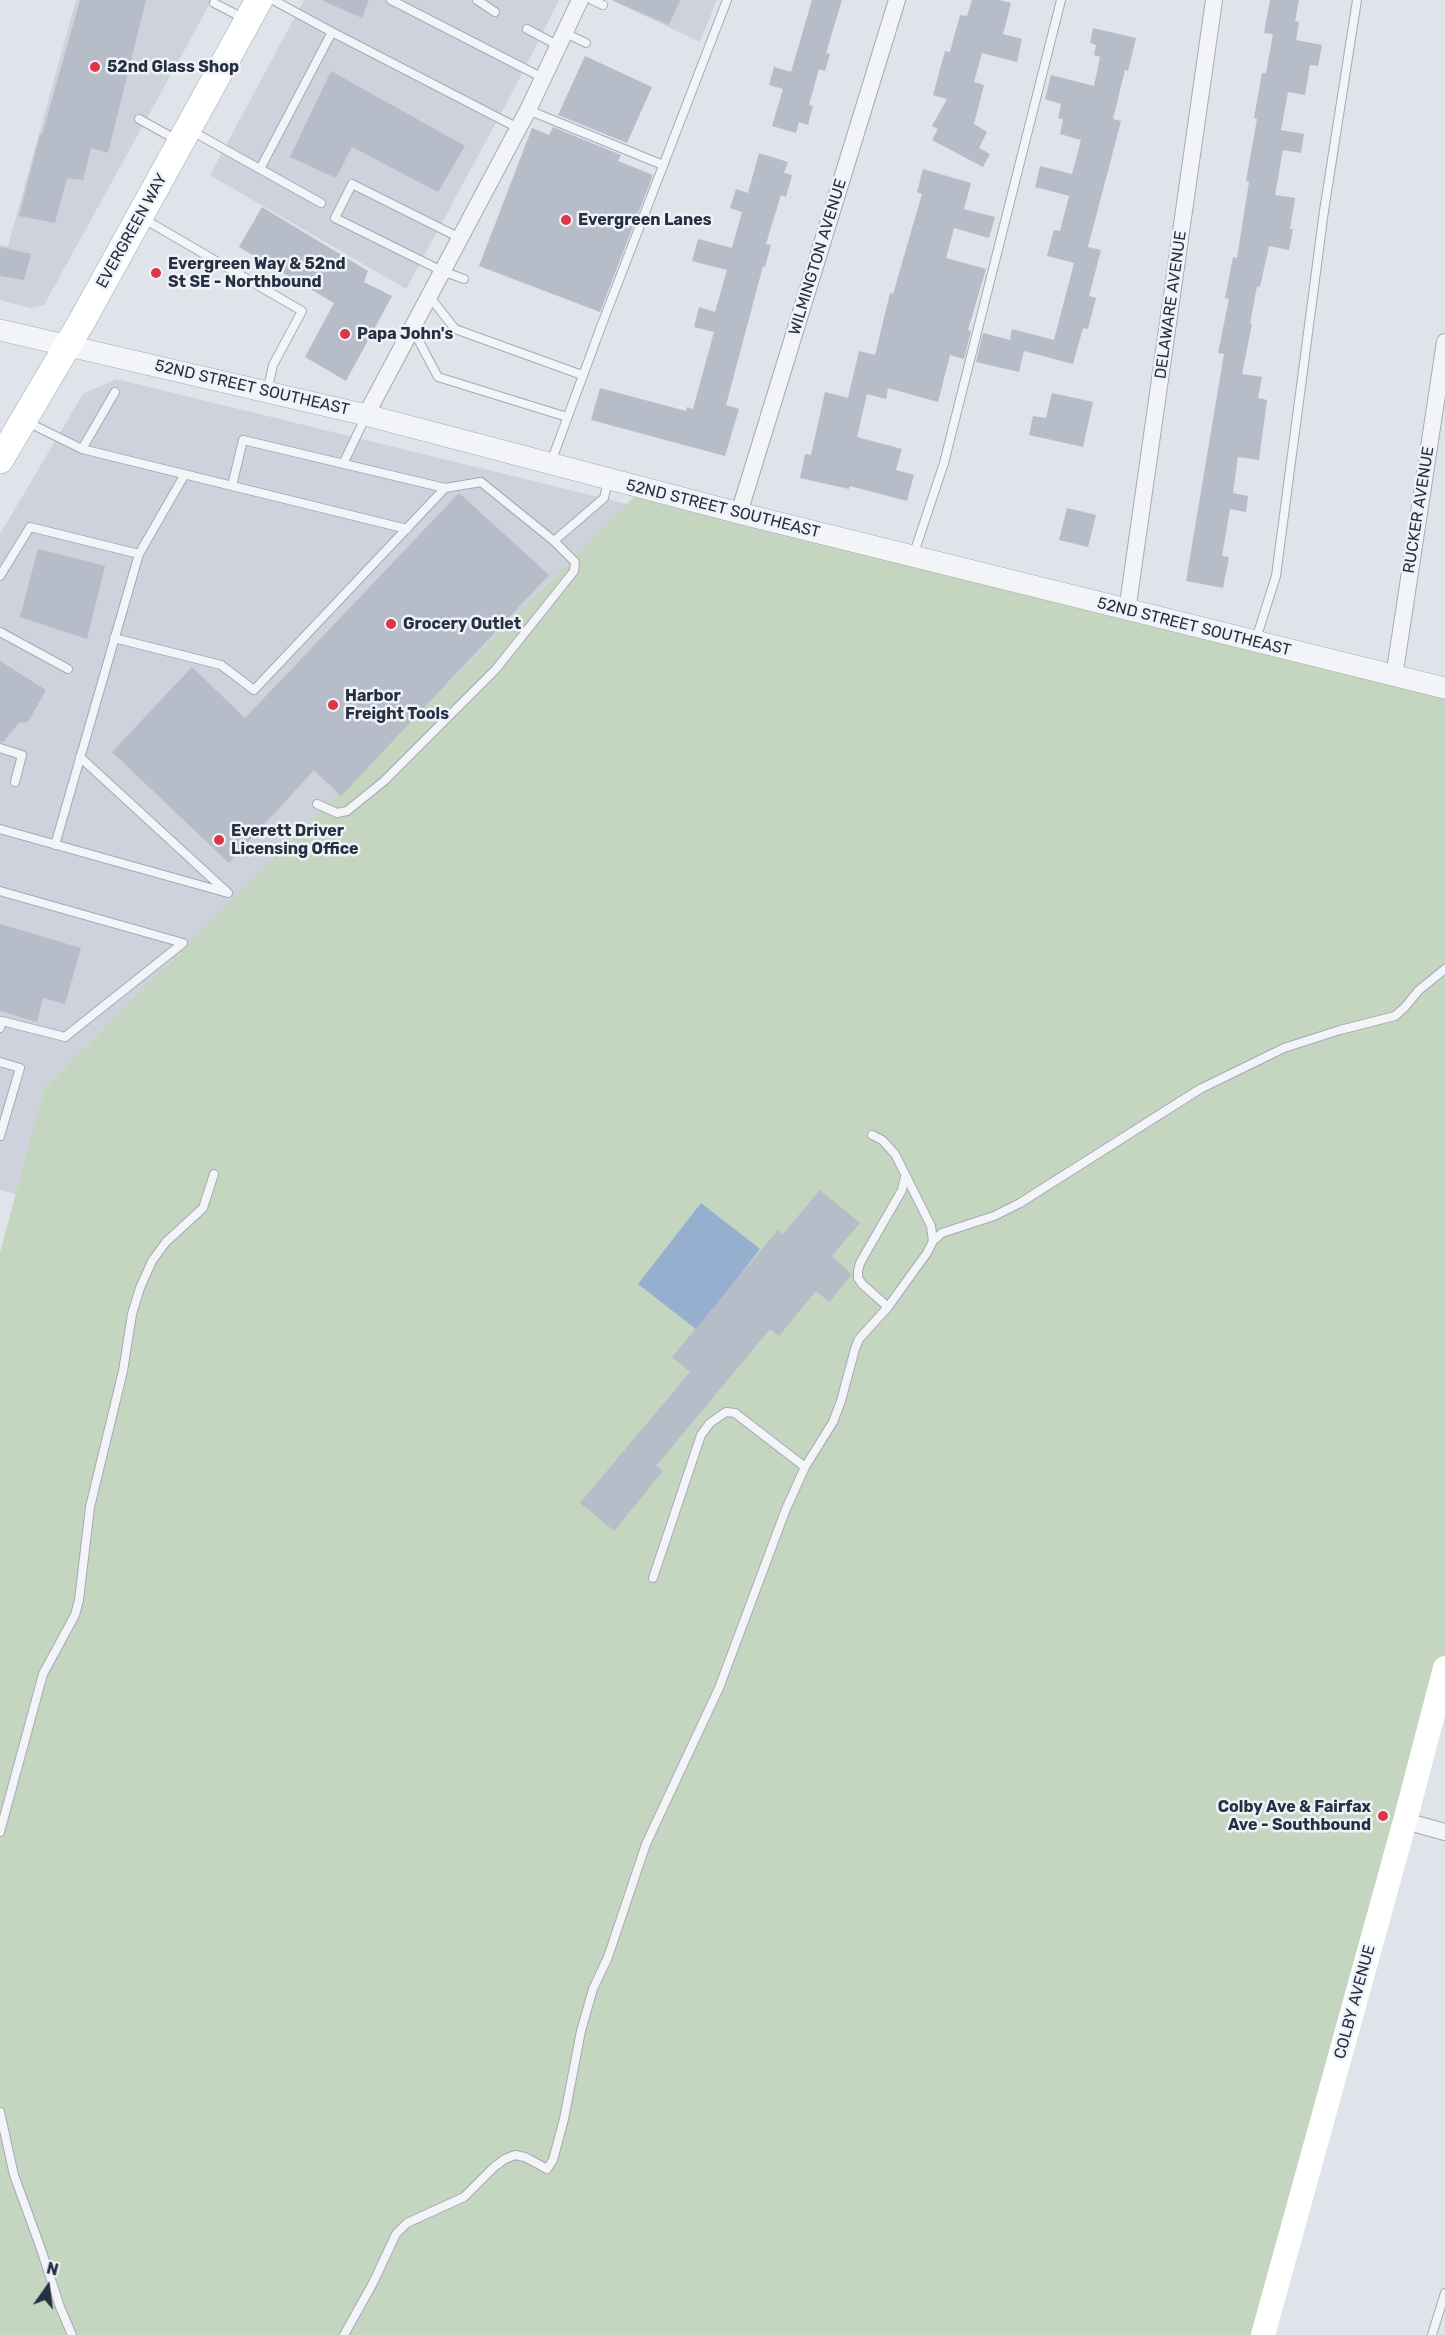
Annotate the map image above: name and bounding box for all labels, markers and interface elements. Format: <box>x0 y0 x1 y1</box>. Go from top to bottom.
place label: 52nd Glass Shop <box>107 57 239 77</box>
marker: 52nd Glass Shop <box>88 60 102 74</box>
street label: EVERGREEN WAY <box>92 170 172 292</box>
street label: WILMINGTON AVENUE <box>785 177 851 337</box>
place label: Evergreen Lanes <box>578 210 712 230</box>
marker: Evergreen Lanes <box>559 213 573 227</box>
street label: DELAWARE AVENUE <box>1151 230 1191 380</box>
place label: Evergreen Way & 52nd St SE - Northbound <box>168 254 346 292</box>
marker: Evergreen Way & 52nd St SE - Northbound <box>149 266 163 280</box>
place label: Papa John's <box>357 324 453 344</box>
marker: Papa John's <box>338 327 352 341</box>
street label: 52ND STREET SOUTHEAST <box>153 356 351 420</box>
street label: RUCKER AVENUE <box>1399 445 1439 575</box>
street label: 52ND STREET SOUTHEAST <box>624 476 822 542</box>
street label: 52ND STREET SOUTHEAST <box>1095 594 1293 660</box>
place label: Grocery Outlet <box>403 614 521 634</box>
marker: Grocery Outlet <box>384 617 398 631</box>
place label: Harbor Freight Tools <box>345 686 449 724</box>
marker: Harbor Freight Tools <box>326 698 340 712</box>
place label: Everett Driver Licensing Office <box>231 821 359 859</box>
marker: Everett Driver Licensing Office <box>212 833 226 847</box>
place label: Colby Ave & Fairfax Ave - Southbound <box>1218 1797 1371 1835</box>
marker: Colby Ave & Fairfax Ave - Southbound <box>1376 1809 1390 1823</box>
street label: COLBY AVENUE <box>1331 1943 1379 2061</box>
north arrow <box>18 2257 78 2317</box>
text: N <box>45 2258 60 2280</box>

